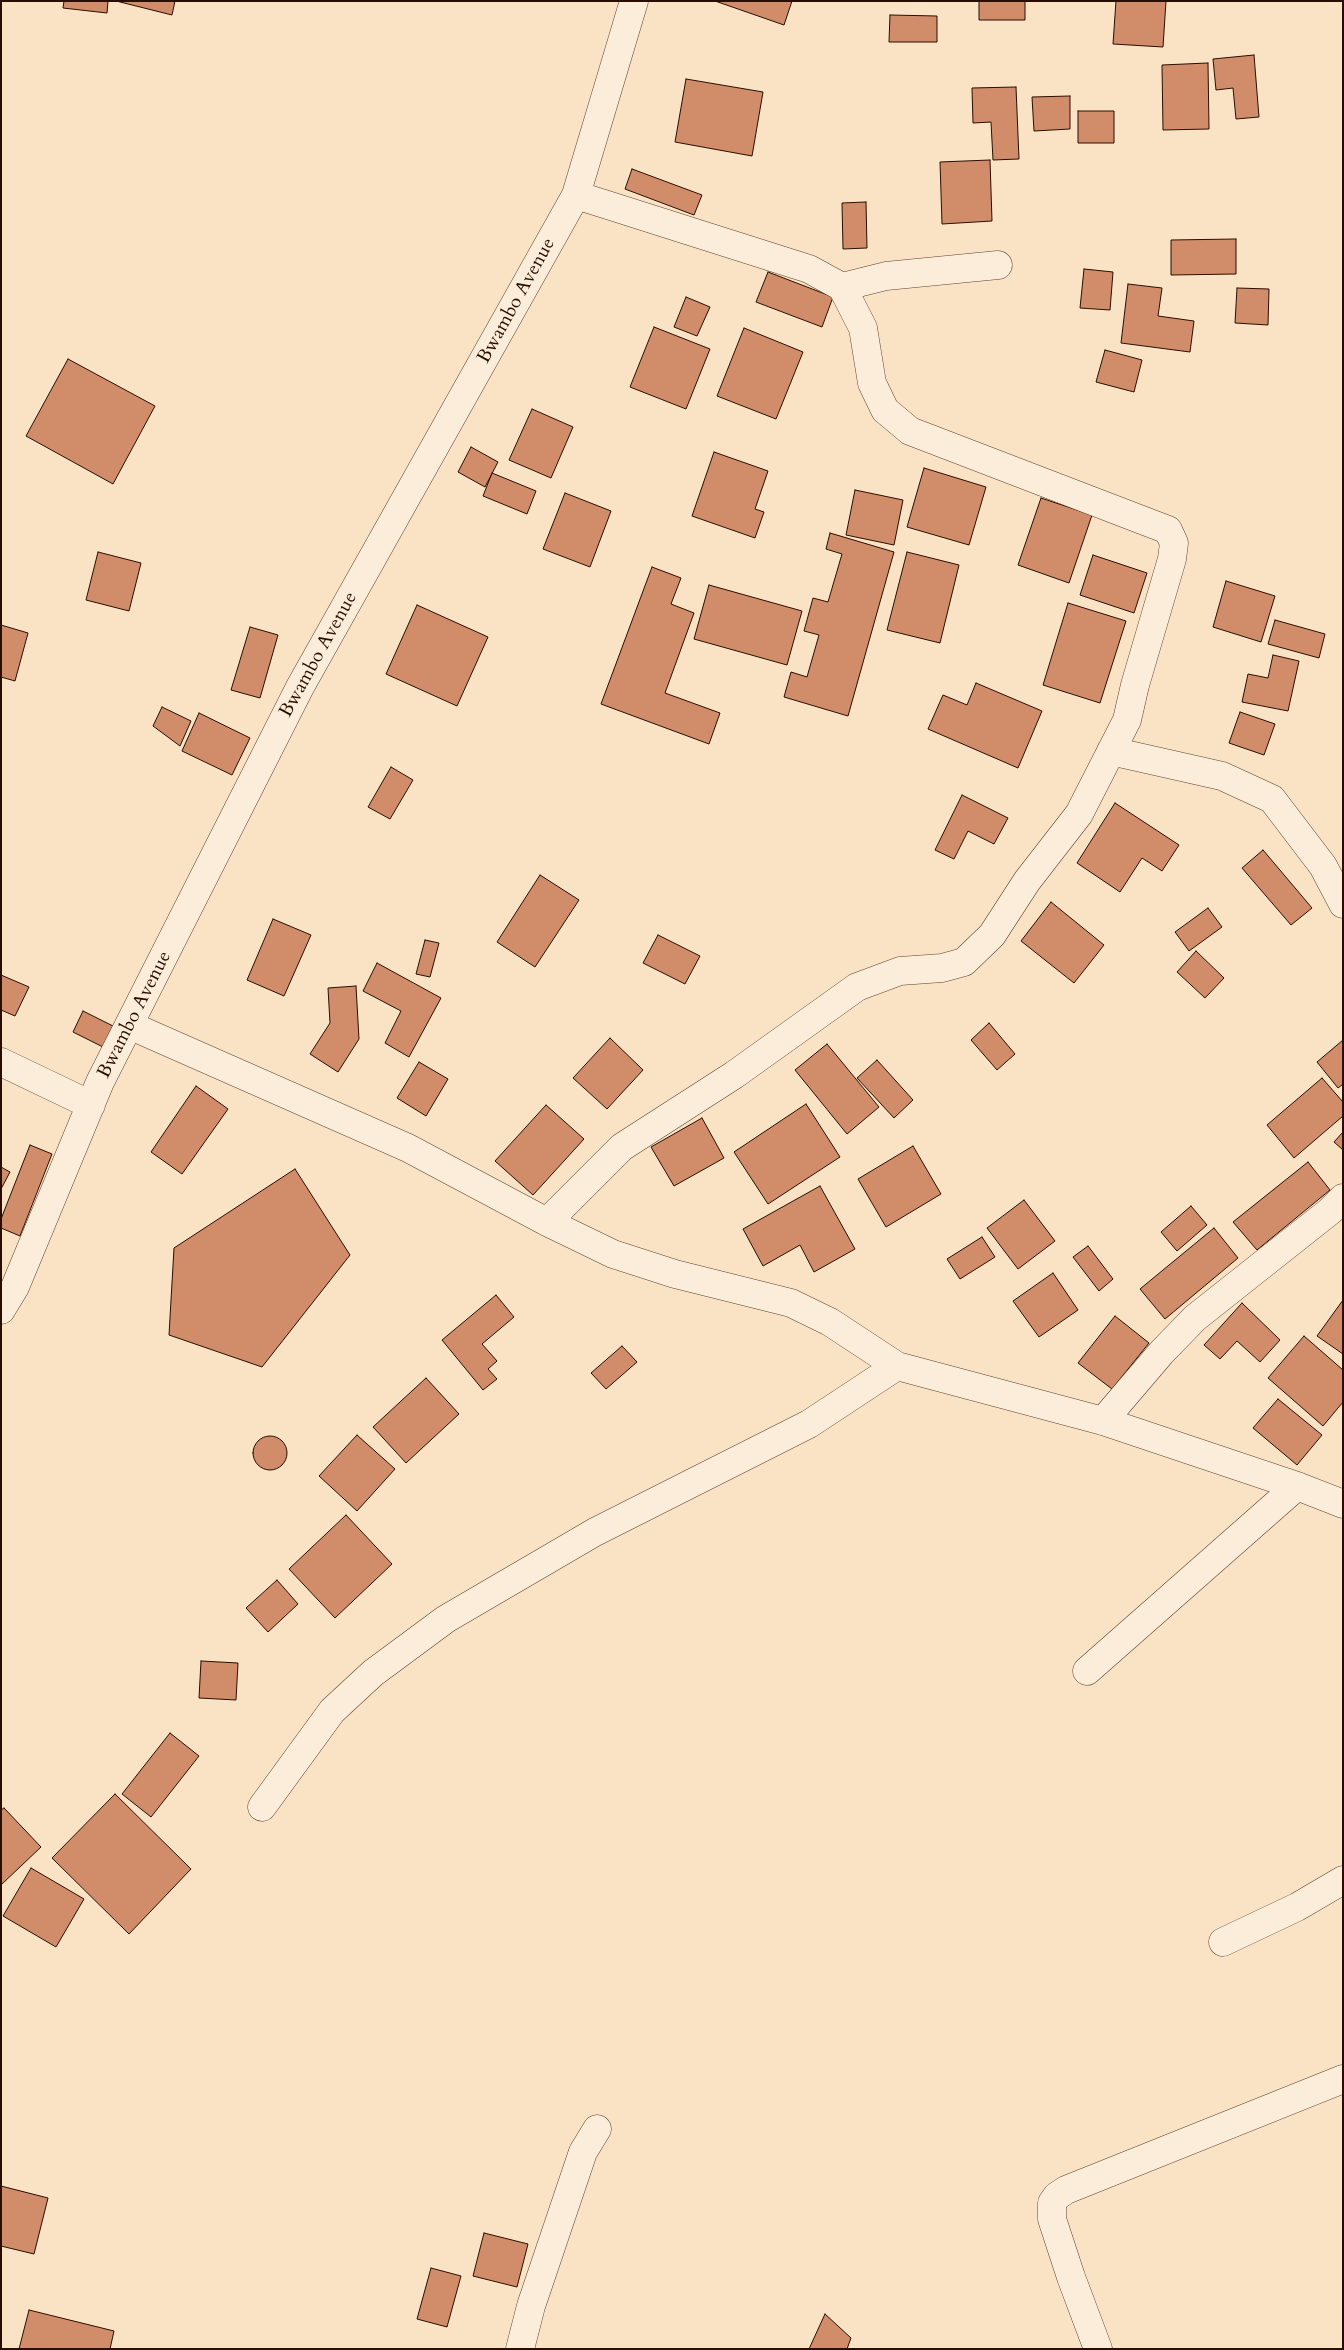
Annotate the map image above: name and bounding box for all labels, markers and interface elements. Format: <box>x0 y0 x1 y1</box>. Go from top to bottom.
street label: Bwambo Avenue <box>473 234 561 368</box>
street label: Bwambo Avenue <box>275 588 363 722</box>
street label: Bwambo Avenue <box>93 948 177 1082</box>

